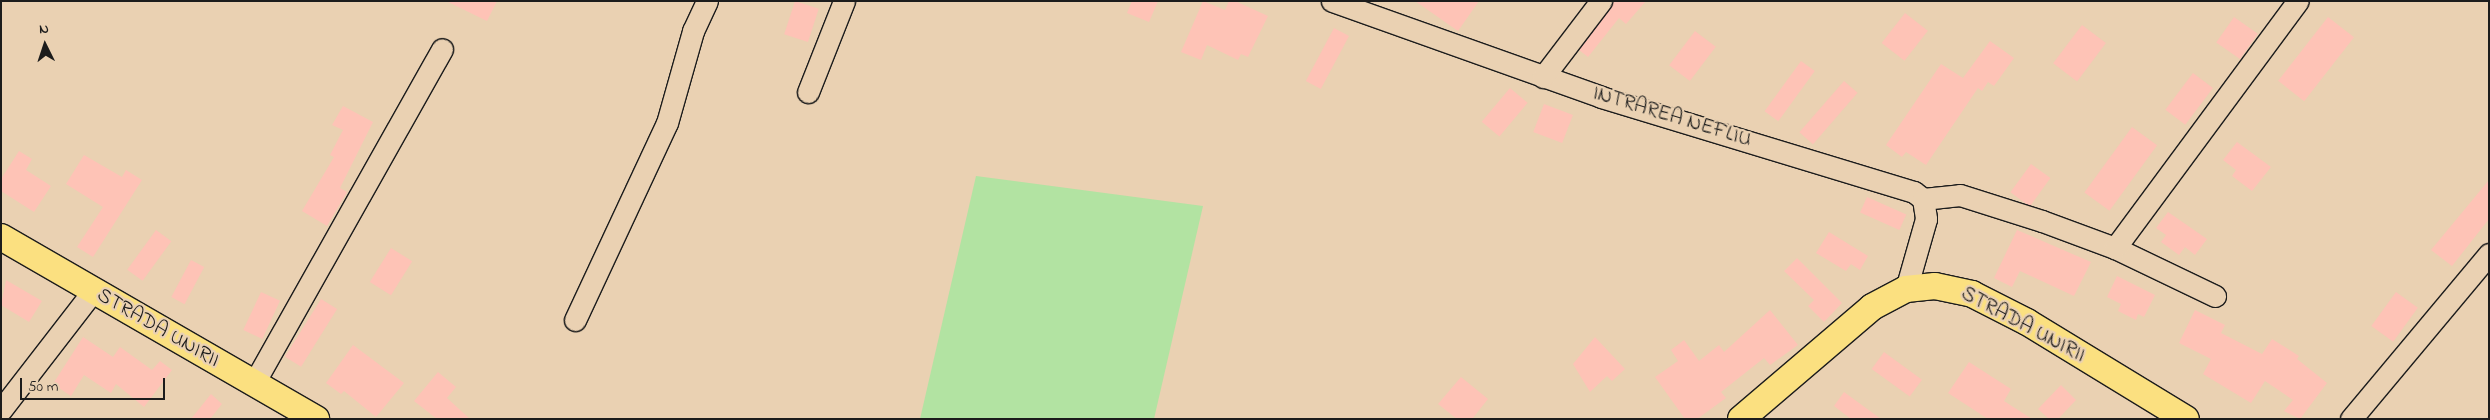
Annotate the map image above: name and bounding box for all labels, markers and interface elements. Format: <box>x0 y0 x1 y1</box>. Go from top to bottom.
text: N <box>38 19 49 40</box>
north arrow <box>20 20 70 70</box>
street label: INTRAREA NEFLIU <box>1590 81 1754 153</box>
street label: STRADA UNIRII <box>1956 282 2090 368</box>
street label: STRADA UNIRII <box>92 283 224 373</box>
scale bar <box>22 368 168 400</box>
text: 50 m <box>28 376 58 398</box>

